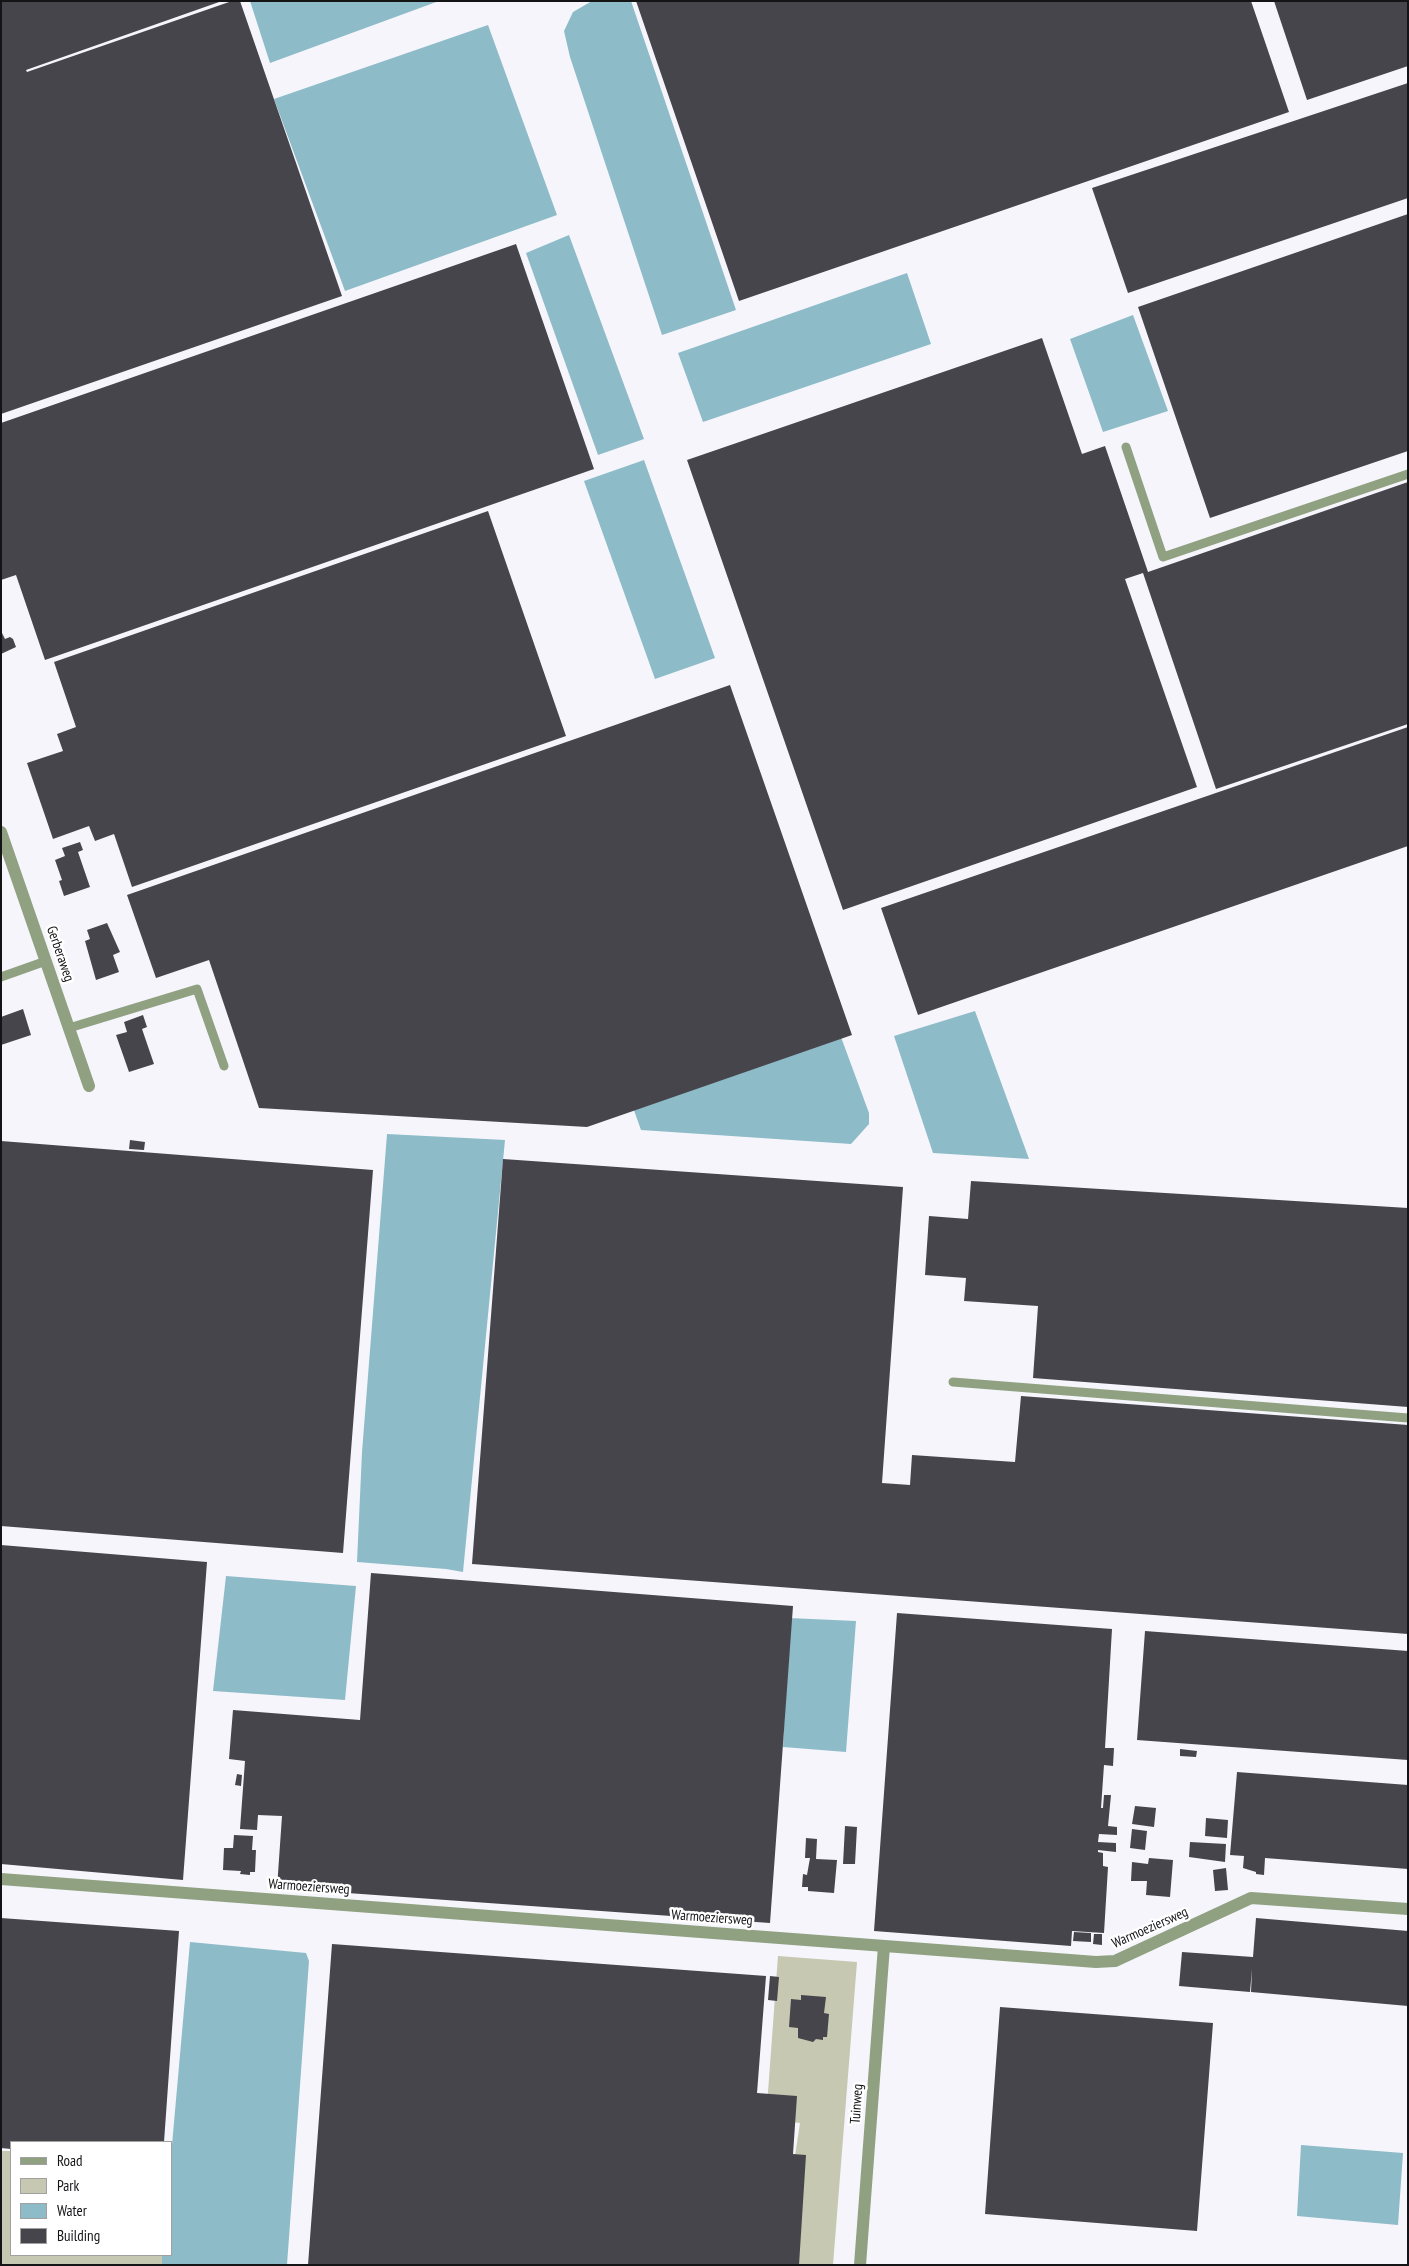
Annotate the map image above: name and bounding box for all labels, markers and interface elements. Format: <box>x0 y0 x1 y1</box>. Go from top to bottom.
street label: Gerberaweg <box>43 924 77 984</box>
street label: Warmoeziersweg <box>268 1876 350 1898</box>
street label: Warmoeziersweg <box>1109 1904 1191 1952</box>
street label: Warmoeziersweg <box>671 1907 753 1929</box>
street label: Tuinweg <box>847 2083 867 2125</box>
legend <box>10 2141 172 2256</box>
text: Road <box>57 2151 83 2170</box>
text: Park <box>57 2176 79 2195</box>
text: Water <box>57 2201 87 2220</box>
text: Building <box>57 2226 100 2245</box>

